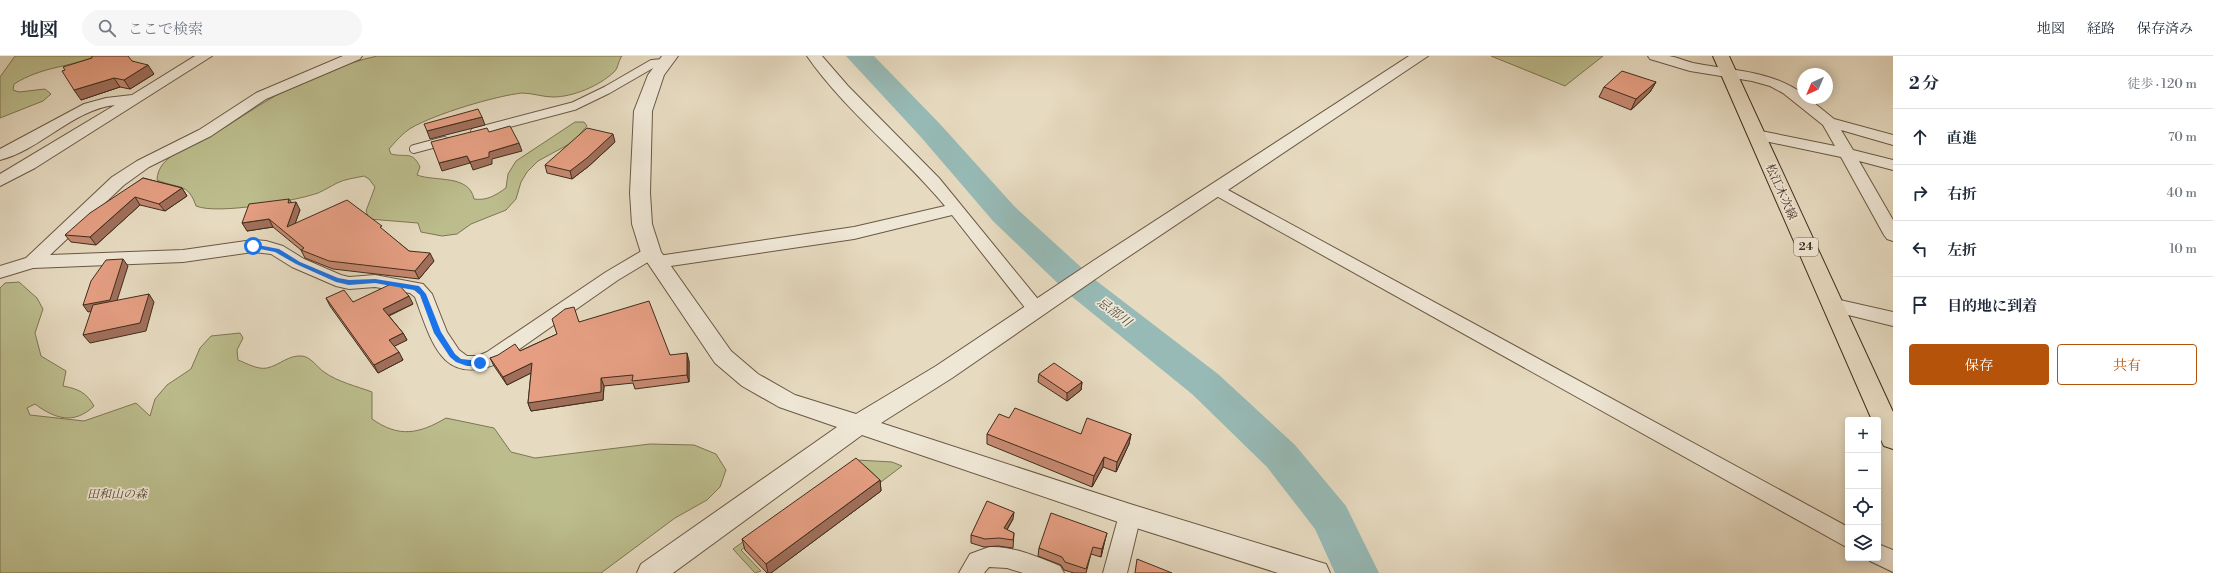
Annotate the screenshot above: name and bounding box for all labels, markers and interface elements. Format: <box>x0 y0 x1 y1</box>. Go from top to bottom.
search box <box>82 10 362 46</box>
icon: search <box>96 17 118 39</box>
text: 地図 <box>20 18 58 42</box>
text: ここで検索 <box>128 20 203 39</box>
text: 地図 <box>2037 20 2065 38</box>
text: 経路 <box>2087 20 2115 38</box>
text: 保存済み <box>2137 20 2193 38</box>
north arrow <box>1797 68 1833 104</box>
text: 2 分 <box>1909 73 1939 95</box>
text: 徒歩 · 120 m <box>2128 76 2197 92</box>
icon: ahead <box>1909 126 1931 148</box>
text: 直進 <box>1947 129 1977 148</box>
text: 70 m <box>2168 129 2197 145</box>
street label: 松江木次線 <box>1762 162 1800 222</box>
icon: right <box>1909 182 1931 204</box>
text: 右折 <box>1947 185 1977 204</box>
text: 40 m <box>2167 185 2197 201</box>
route start <box>244 237 262 255</box>
road number: 24 <box>1794 238 1818 256</box>
icon: left <box>1909 238 1931 260</box>
text: 左折 <box>1947 241 1977 260</box>
text: 10 m <box>2169 241 2197 257</box>
water label: 忌部川 <box>1094 294 1136 332</box>
icon: arrive <box>1909 294 1931 316</box>
text: 目的地に到着 <box>1947 297 2037 316</box>
button: 保存 <box>1909 344 2049 385</box>
button: 共有 <box>2057 344 2197 385</box>
route end <box>471 354 489 372</box>
map controls <box>1845 417 1881 561</box>
button: + <box>1845 417 1881 453</box>
button: − <box>1845 453 1881 489</box>
park label: 田和山の森 <box>87 487 149 502</box>
button: locate <box>1845 489 1881 525</box>
button: layers <box>1845 525 1881 561</box>

